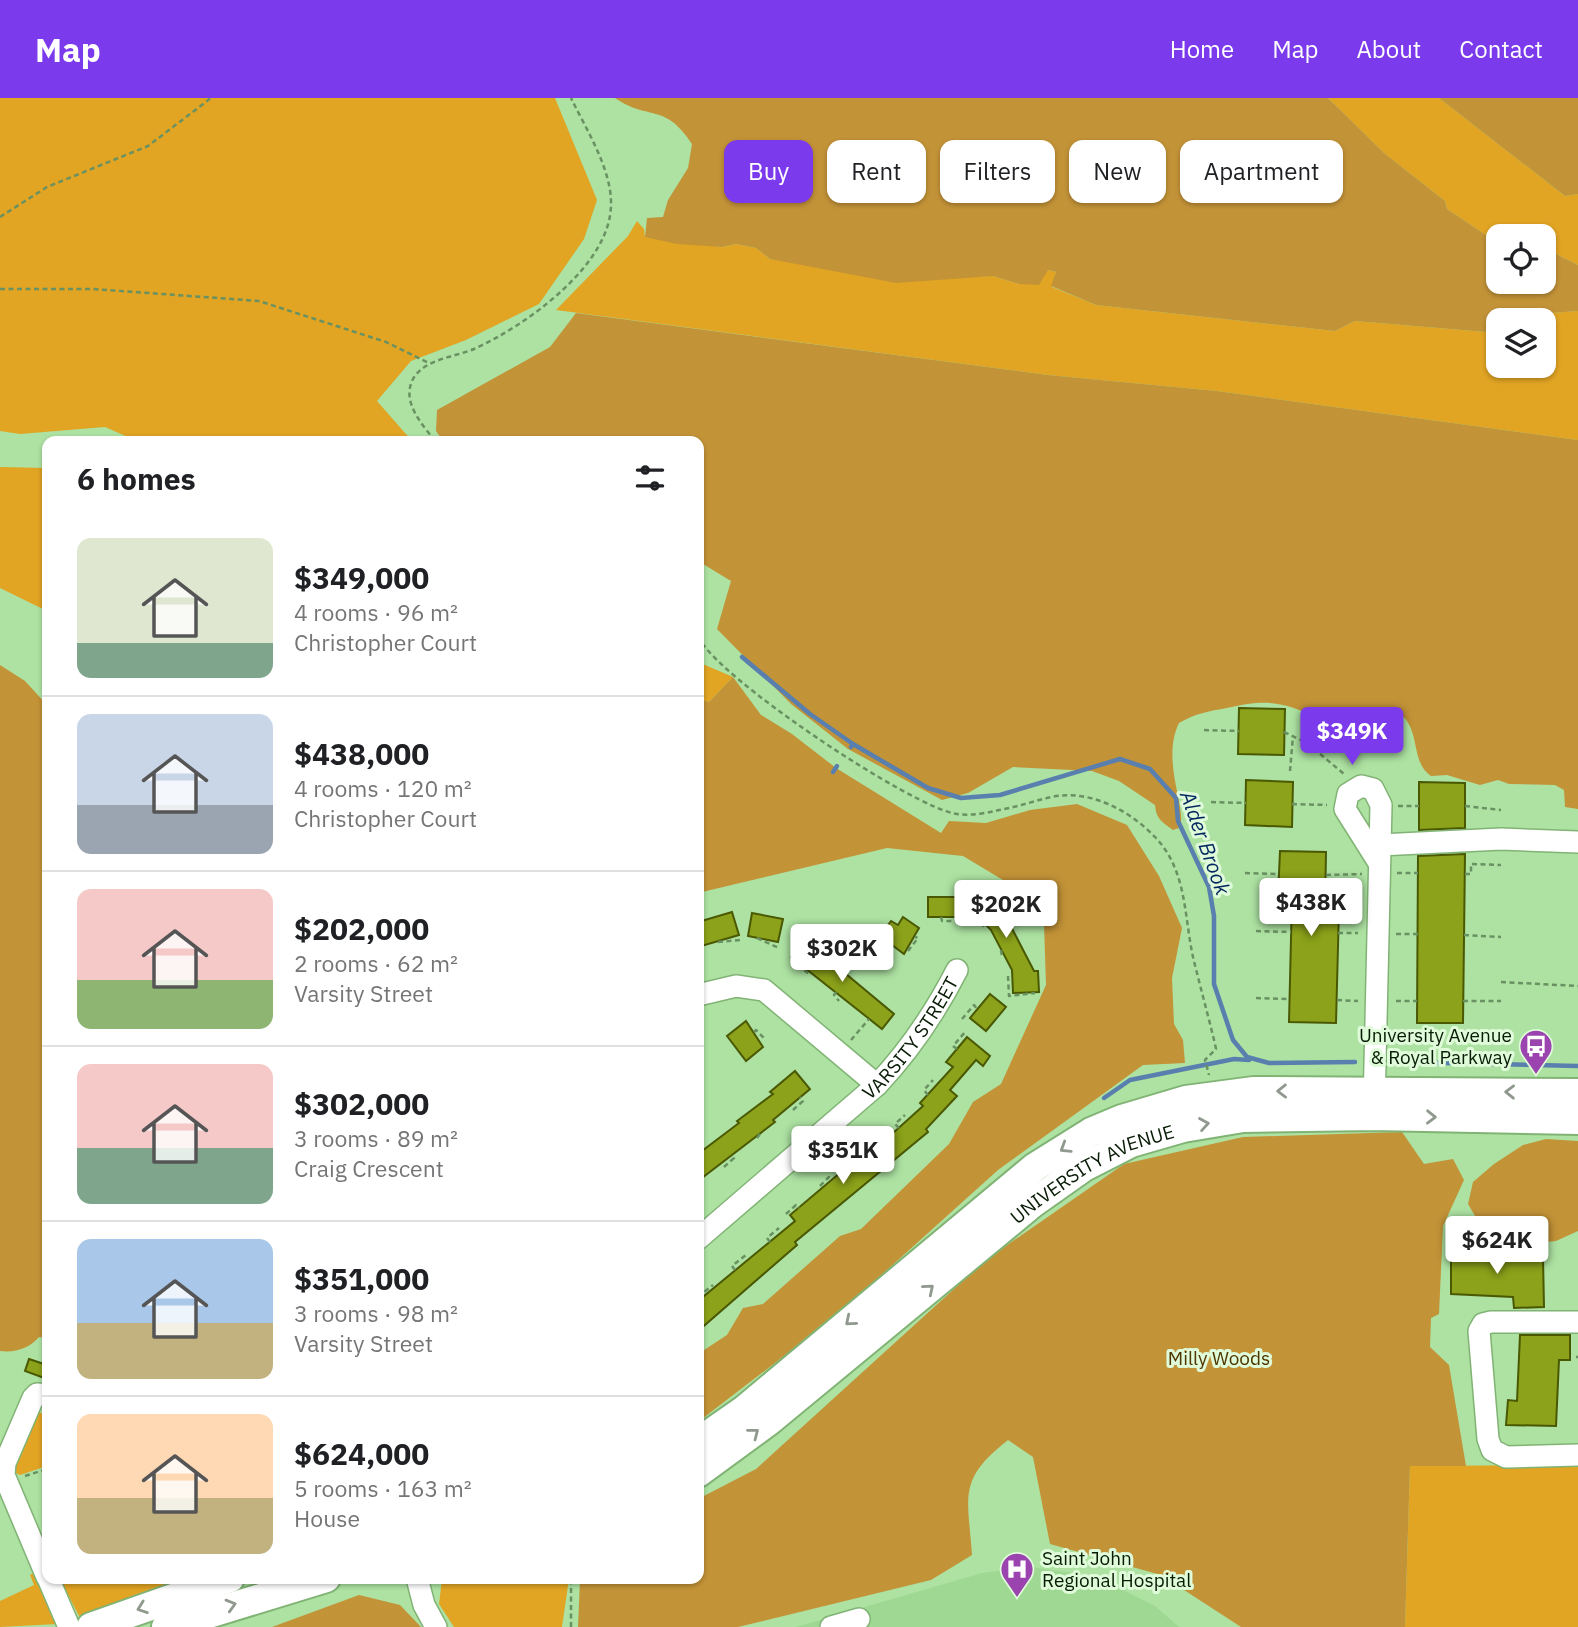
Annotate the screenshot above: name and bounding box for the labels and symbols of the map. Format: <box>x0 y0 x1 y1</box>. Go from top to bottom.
pin: $349K <box>1303 708 1401 767</box>
water label: Alder Brook <box>1174 786 1238 900</box>
pin: $438K <box>1262 878 1360 938</box>
pin: $202K <box>957 880 1055 940</box>
pin: $302K <box>793 924 891 984</box>
street label: VARSITY STREET <box>857 972 963 1104</box>
place label: University Avenue & Royal Parkway <box>1359 1023 1513 1069</box>
bus stop icon: University Avenue & Royal Parkway <box>1517 1027 1555 1076</box>
one-way arrow <box>1277 1083 1288 1098</box>
one-way arrow <box>1504 1084 1515 1100</box>
one-way arrow <box>1426 1110 1437 1125</box>
one-way arrow <box>1198 1117 1210 1132</box>
street label: UNIVERSITY AVENUE <box>1005 1119 1177 1229</box>
pin: $351K <box>794 1126 892 1186</box>
one-way arrow <box>1060 1139 1073 1152</box>
pin: $624K <box>1448 1216 1546 1276</box>
one-way arrow <box>921 1284 934 1297</box>
one-way arrow <box>845 1313 858 1325</box>
park label: Milly Woods <box>1168 1346 1270 1370</box>
one-way arrow <box>746 1429 758 1442</box>
place label: Saint John Regional Hospital <box>1042 1546 1191 1592</box>
hospital icon: Saint John Regional Hospital <box>998 1550 1036 1599</box>
one-way arrow <box>224 1599 236 1614</box>
one-way arrow <box>136 1600 148 1614</box>

